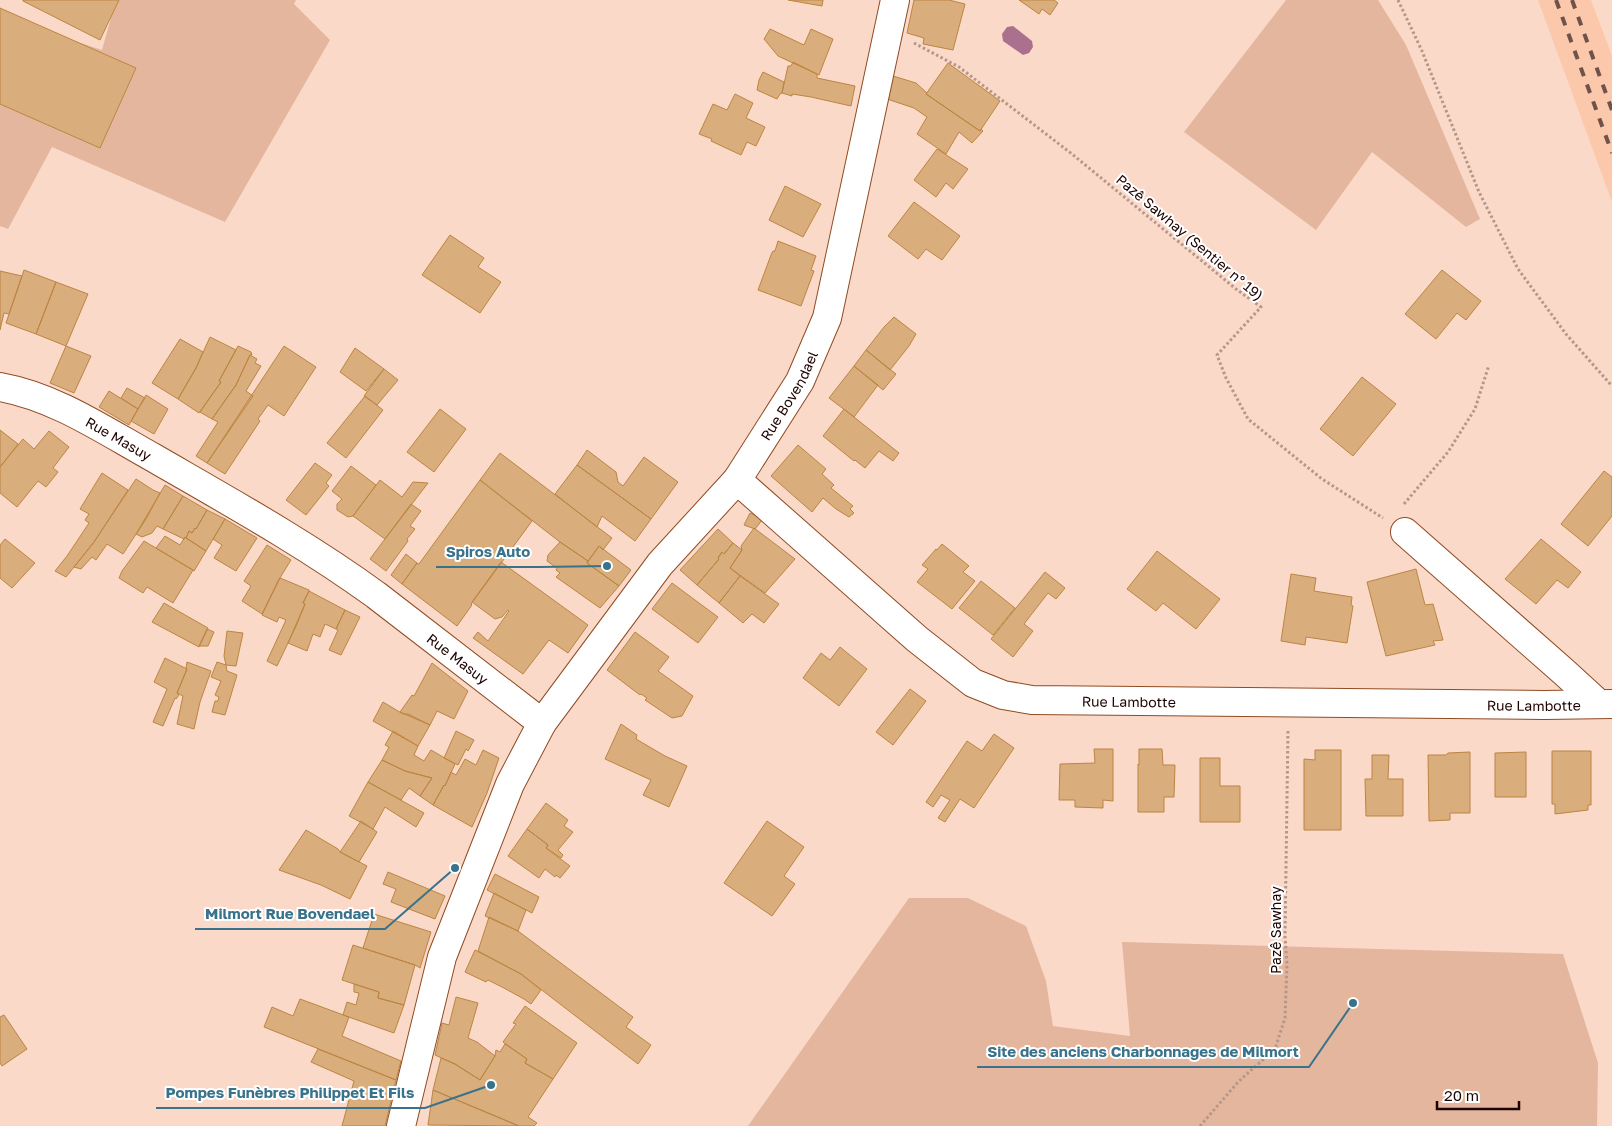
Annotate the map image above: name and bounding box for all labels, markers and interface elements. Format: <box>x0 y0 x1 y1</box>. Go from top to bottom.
street label: Pazê Sawhay (Sentier n° 19) <box>1113 170 1267 304</box>
street label: Rue Bovendael <box>756 348 820 443</box>
street label: Rue Masuy <box>83 413 155 464</box>
callout: Spiros Auto <box>436 537 540 567</box>
text: Spiros Auto <box>446 542 530 560</box>
street label: Rue Masuy <box>424 629 492 687</box>
street label: Rue Lambotte <box>1082 692 1176 710</box>
street label: Rue Lambotte <box>1487 696 1581 714</box>
street label: Pazê Sawhay <box>1267 886 1284 974</box>
callout: Milmort Rue Bovendael <box>195 899 385 929</box>
text: Milmort Rue Bovendael <box>205 904 375 922</box>
callout: Site des anciens Charbonnages de Milmort <box>977 1037 1309 1067</box>
text: Site des anciens Charbonnages de Milmort <box>987 1042 1299 1060</box>
callout: Pompes Funèbres Philippet Et Fils <box>156 1078 425 1108</box>
scale bar <box>1437 1078 1520 1110</box>
text: Pompes Funèbres Philippet Et Fils <box>166 1083 414 1101</box>
text: 20 m <box>1444 1086 1479 1104</box>

